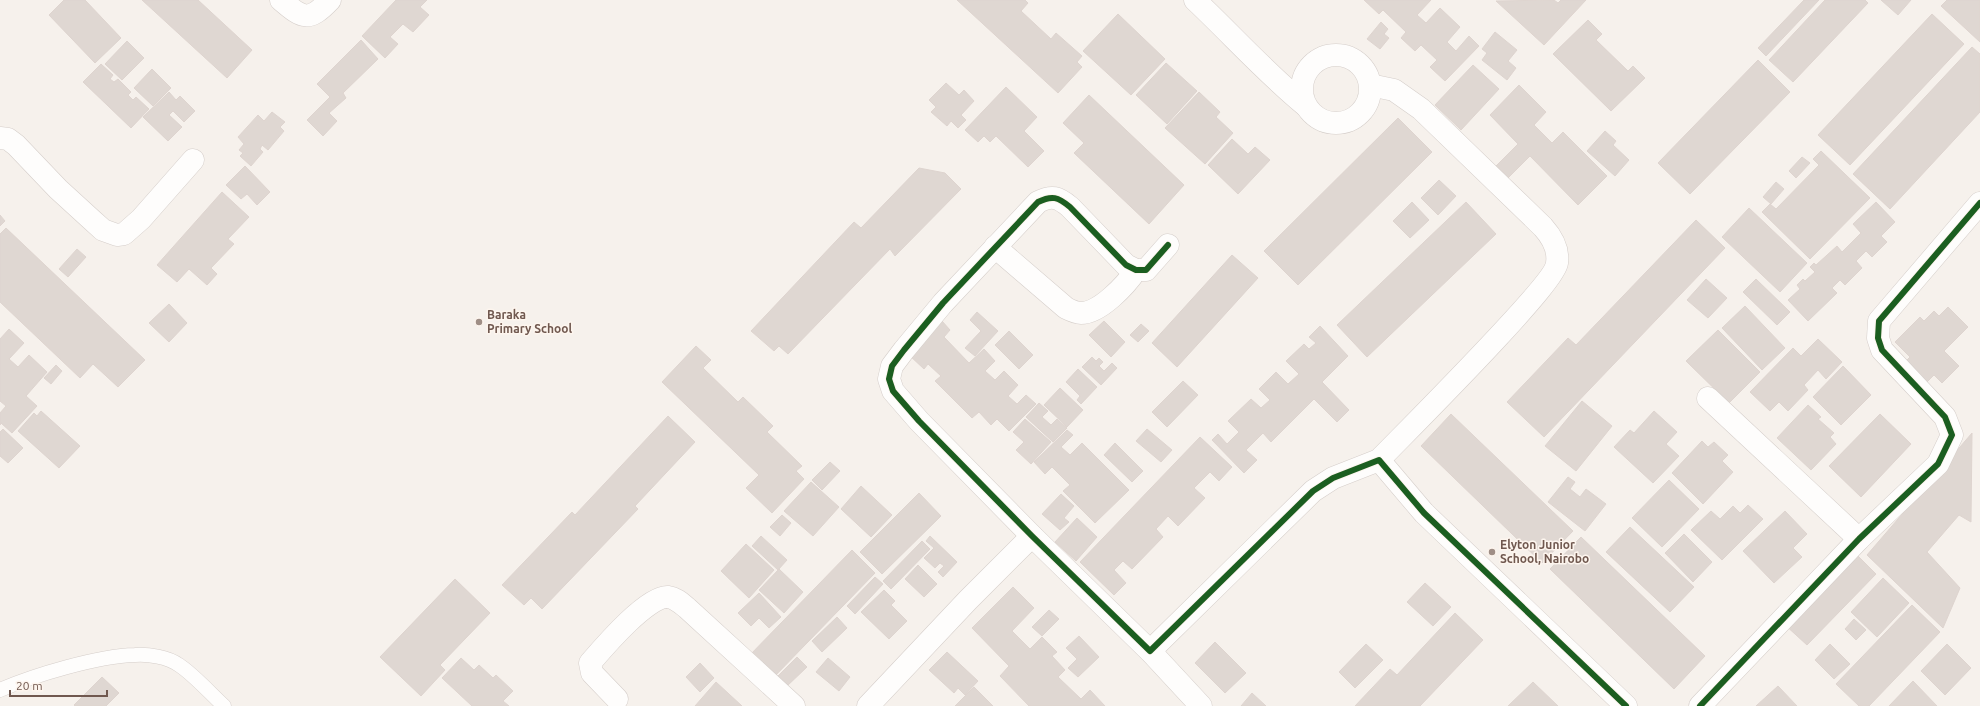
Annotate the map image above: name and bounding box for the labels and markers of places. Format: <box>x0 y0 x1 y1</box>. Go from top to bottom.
place label: Baraka Primary School <box>487 308 572 335</box>
marker: Baraka Primary School <box>474 317 484 327</box>
place label: Elyton Junior School, Nairobo <box>1500 538 1589 565</box>
marker: Elyton Junior School, Nairobo <box>1487 547 1497 557</box>

